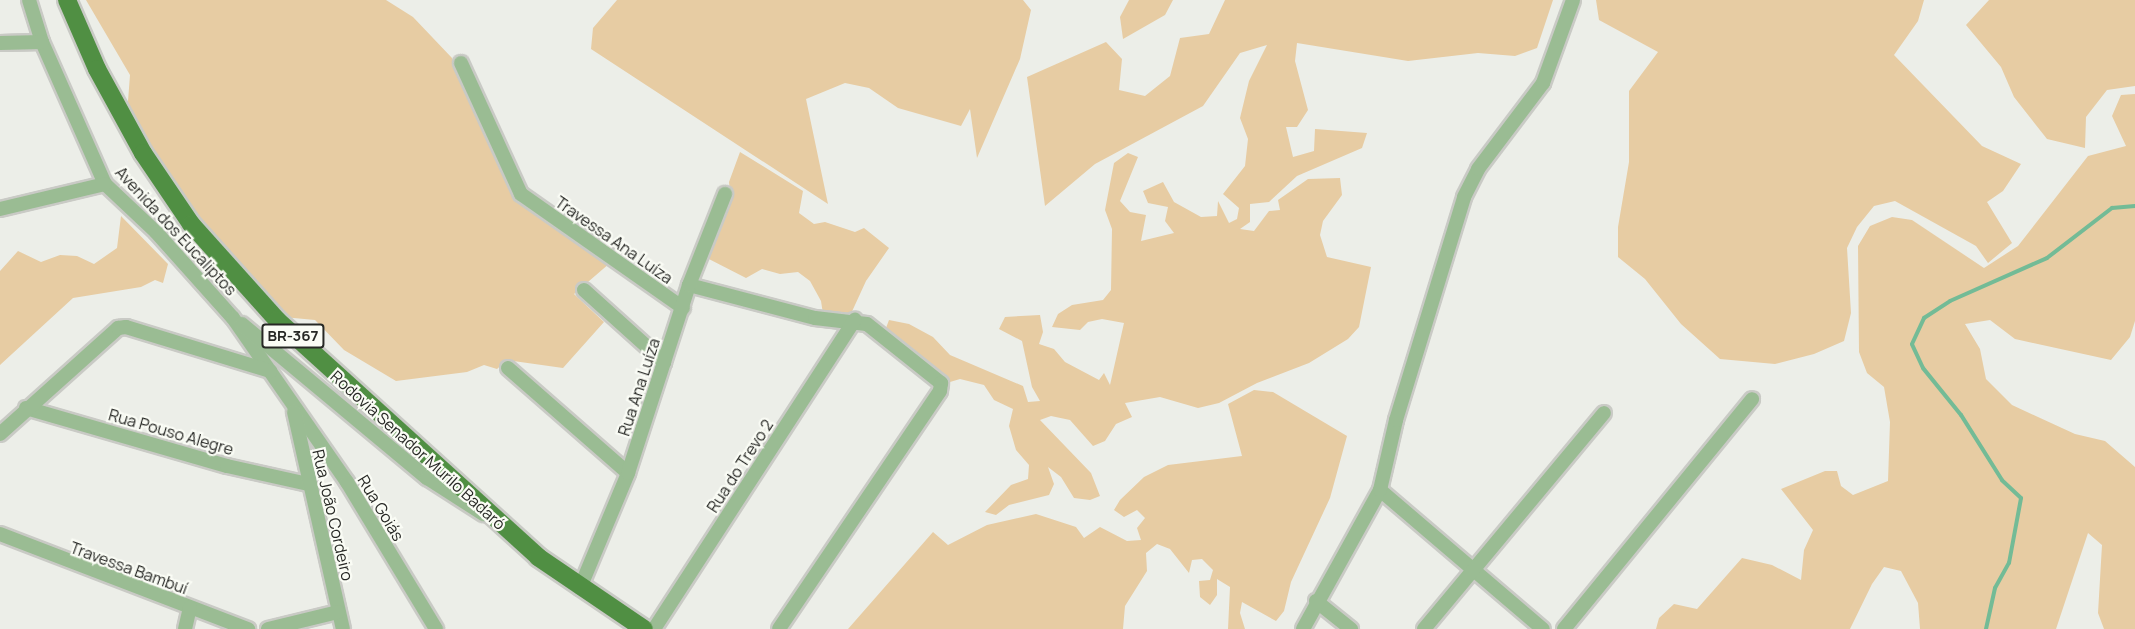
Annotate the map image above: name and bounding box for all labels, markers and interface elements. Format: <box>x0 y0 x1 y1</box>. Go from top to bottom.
street label: Avenida dos Eucaliptos <box>111 163 241 299</box>
street label: Travessa Ana Luíza <box>552 192 676 288</box>
road number: BR-367 <box>260 324 326 348</box>
street label: Rua Ana Luíza <box>614 336 664 438</box>
street label: Rodovia Senador Murilo Badaró <box>327 366 509 534</box>
street label: Rua Pouso Alegre <box>106 405 236 459</box>
street label: Rua do Trevo 2 <box>703 416 777 516</box>
street label: Rua João Cordeiro <box>309 447 357 583</box>
street label: Rua Goiás <box>354 472 408 544</box>
street label: Travessa Bambuí <box>68 538 190 598</box>

